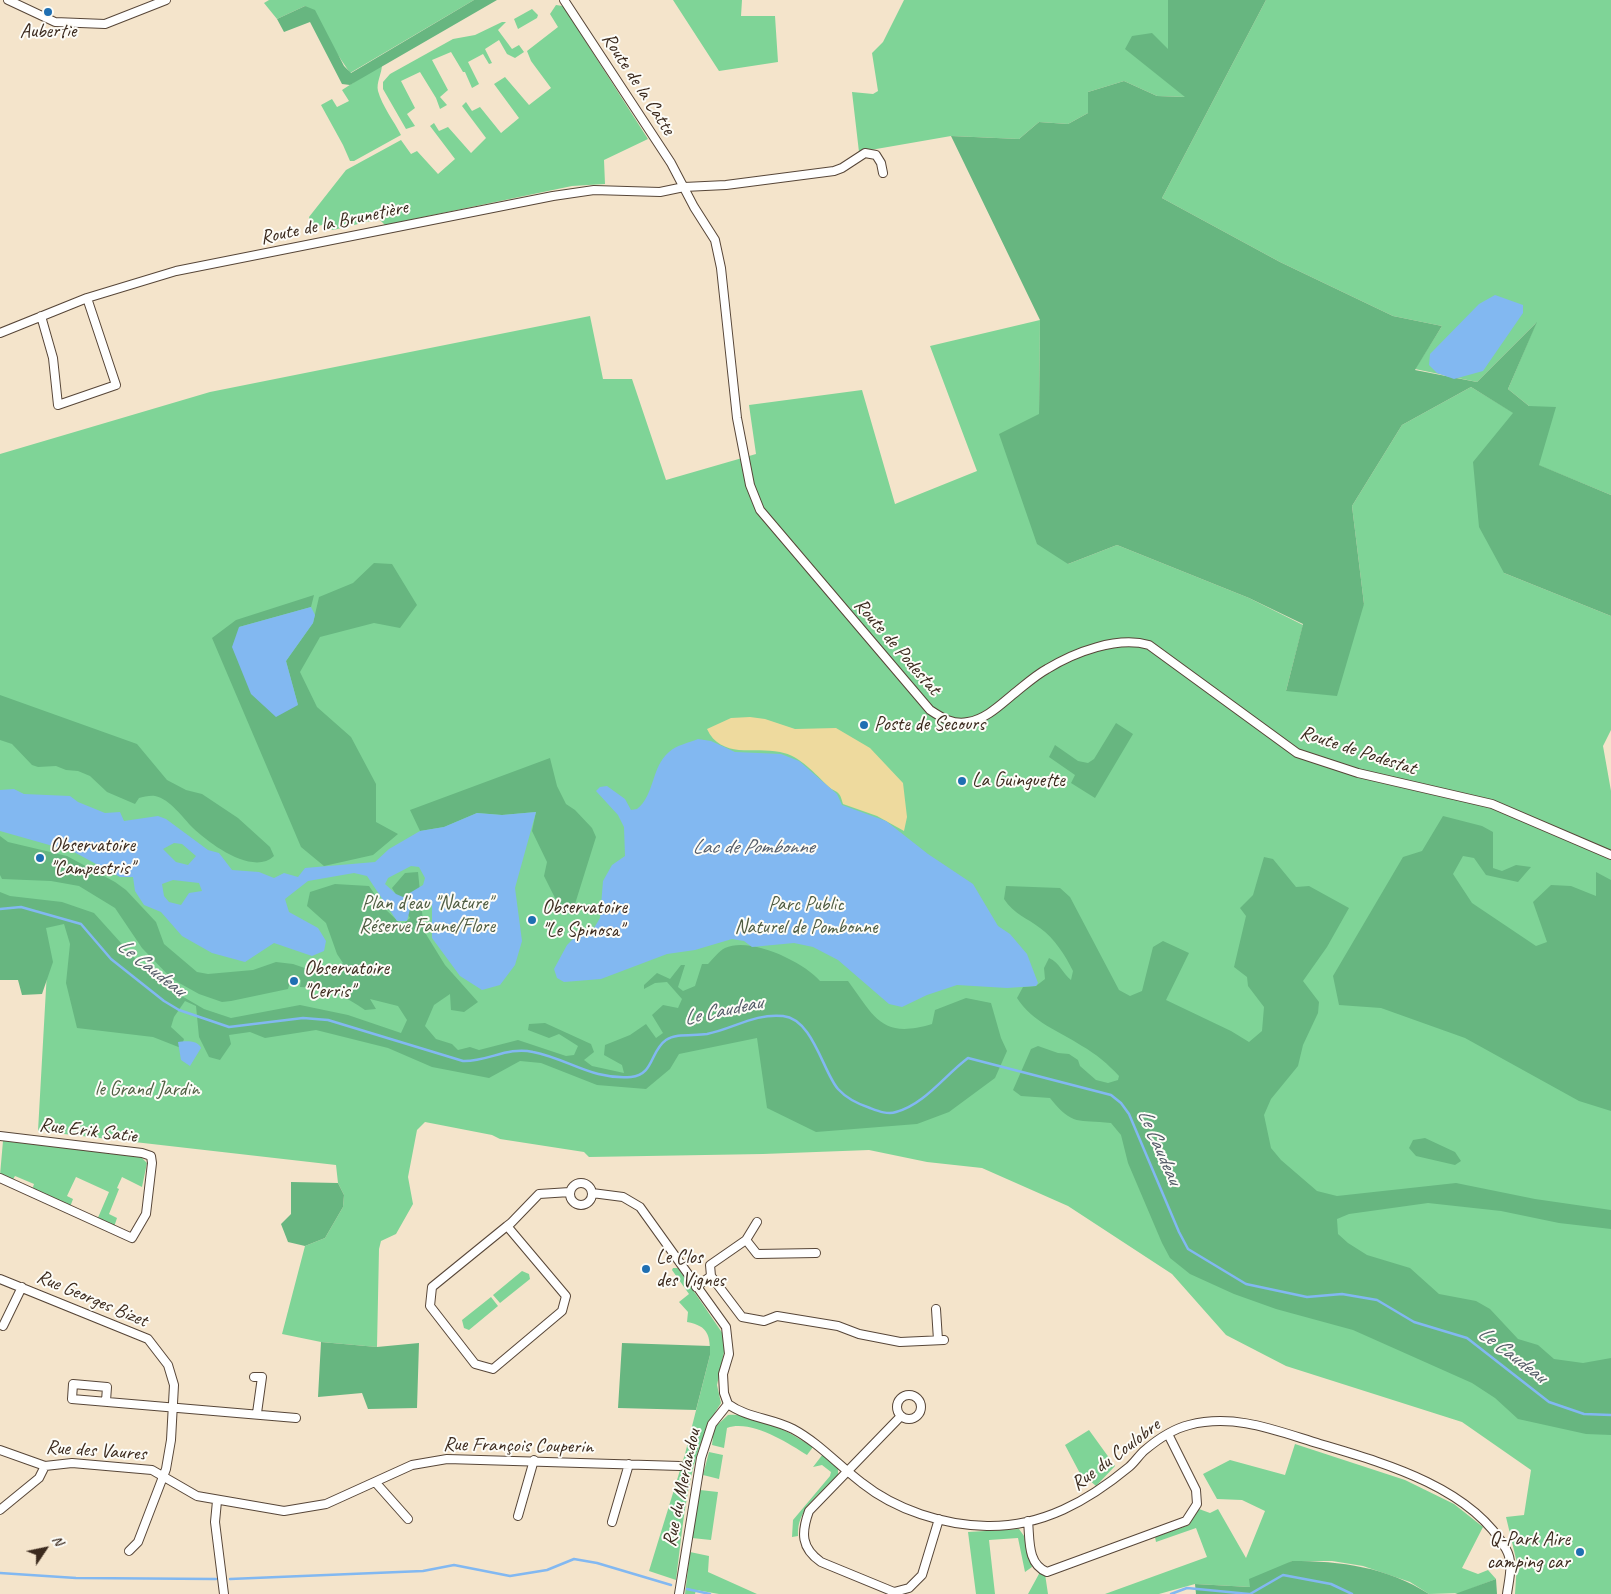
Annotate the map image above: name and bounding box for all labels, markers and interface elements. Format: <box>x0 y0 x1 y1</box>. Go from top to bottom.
marker: Aubertie <box>42 6 54 18</box>
place label: Aubertie <box>20 20 76 44</box>
street label: Route de la Catte <box>596 28 680 140</box>
street label: Route de la Brunetière <box>258 196 410 250</box>
street label: Route de Podestat <box>848 594 946 700</box>
place label: Poste de Secours <box>874 713 985 737</box>
marker: Poste de Secours <box>858 719 870 731</box>
street label: Route de Podestat <box>1297 721 1419 781</box>
place label: La Guinguette <box>972 769 1065 793</box>
marker: La Guinguette <box>956 775 968 787</box>
place label: Observatoire "Campestris" <box>50 834 135 881</box>
water label: Lac de Pombonne <box>692 834 814 860</box>
marker: Observatoire "Campestris" <box>34 852 46 864</box>
park label: Plan d'eau "Nature" Réserve Faune/Flore <box>359 892 495 939</box>
park label: Parc Public Naturel de Pombonne <box>734 893 878 940</box>
place label: Observatoire "Le Spinosa" <box>542 896 627 943</box>
marker: Observatoire "Le Spinosa" <box>526 914 538 926</box>
water label: Le Caudeau <box>112 934 190 1002</box>
place label: Observatoire "Cerris" <box>304 957 389 1004</box>
marker: Observatoire "Cerris" <box>288 975 300 987</box>
water label: Le Caudeau <box>681 990 765 1032</box>
park label: le Grand Jardin <box>95 1078 199 1102</box>
water label: Le Caudeau <box>1131 1105 1187 1189</box>
street label: Rue Erik Satie <box>38 1113 138 1149</box>
place label: Le Clos des Vignes <box>656 1246 725 1293</box>
marker: Le Clos des Vignes <box>640 1263 652 1275</box>
street label: Rue Georges Bizet <box>33 1265 151 1333</box>
water label: Le Caudeau <box>1473 1321 1551 1389</box>
street label: Rue du Coulobre <box>1067 1414 1165 1496</box>
street label: Rue du Merlandou <box>658 1427 706 1549</box>
street label: Rue François Couperin <box>443 1433 593 1459</box>
street label: Rue des Vaures <box>45 1436 147 1466</box>
north arrow <box>20 1524 70 1574</box>
place label: Q-Park Aire camping car <box>1487 1528 1570 1575</box>
text: N <box>48 1532 67 1549</box>
marker: Q-Park Aire camping car <box>1574 1546 1586 1558</box>

